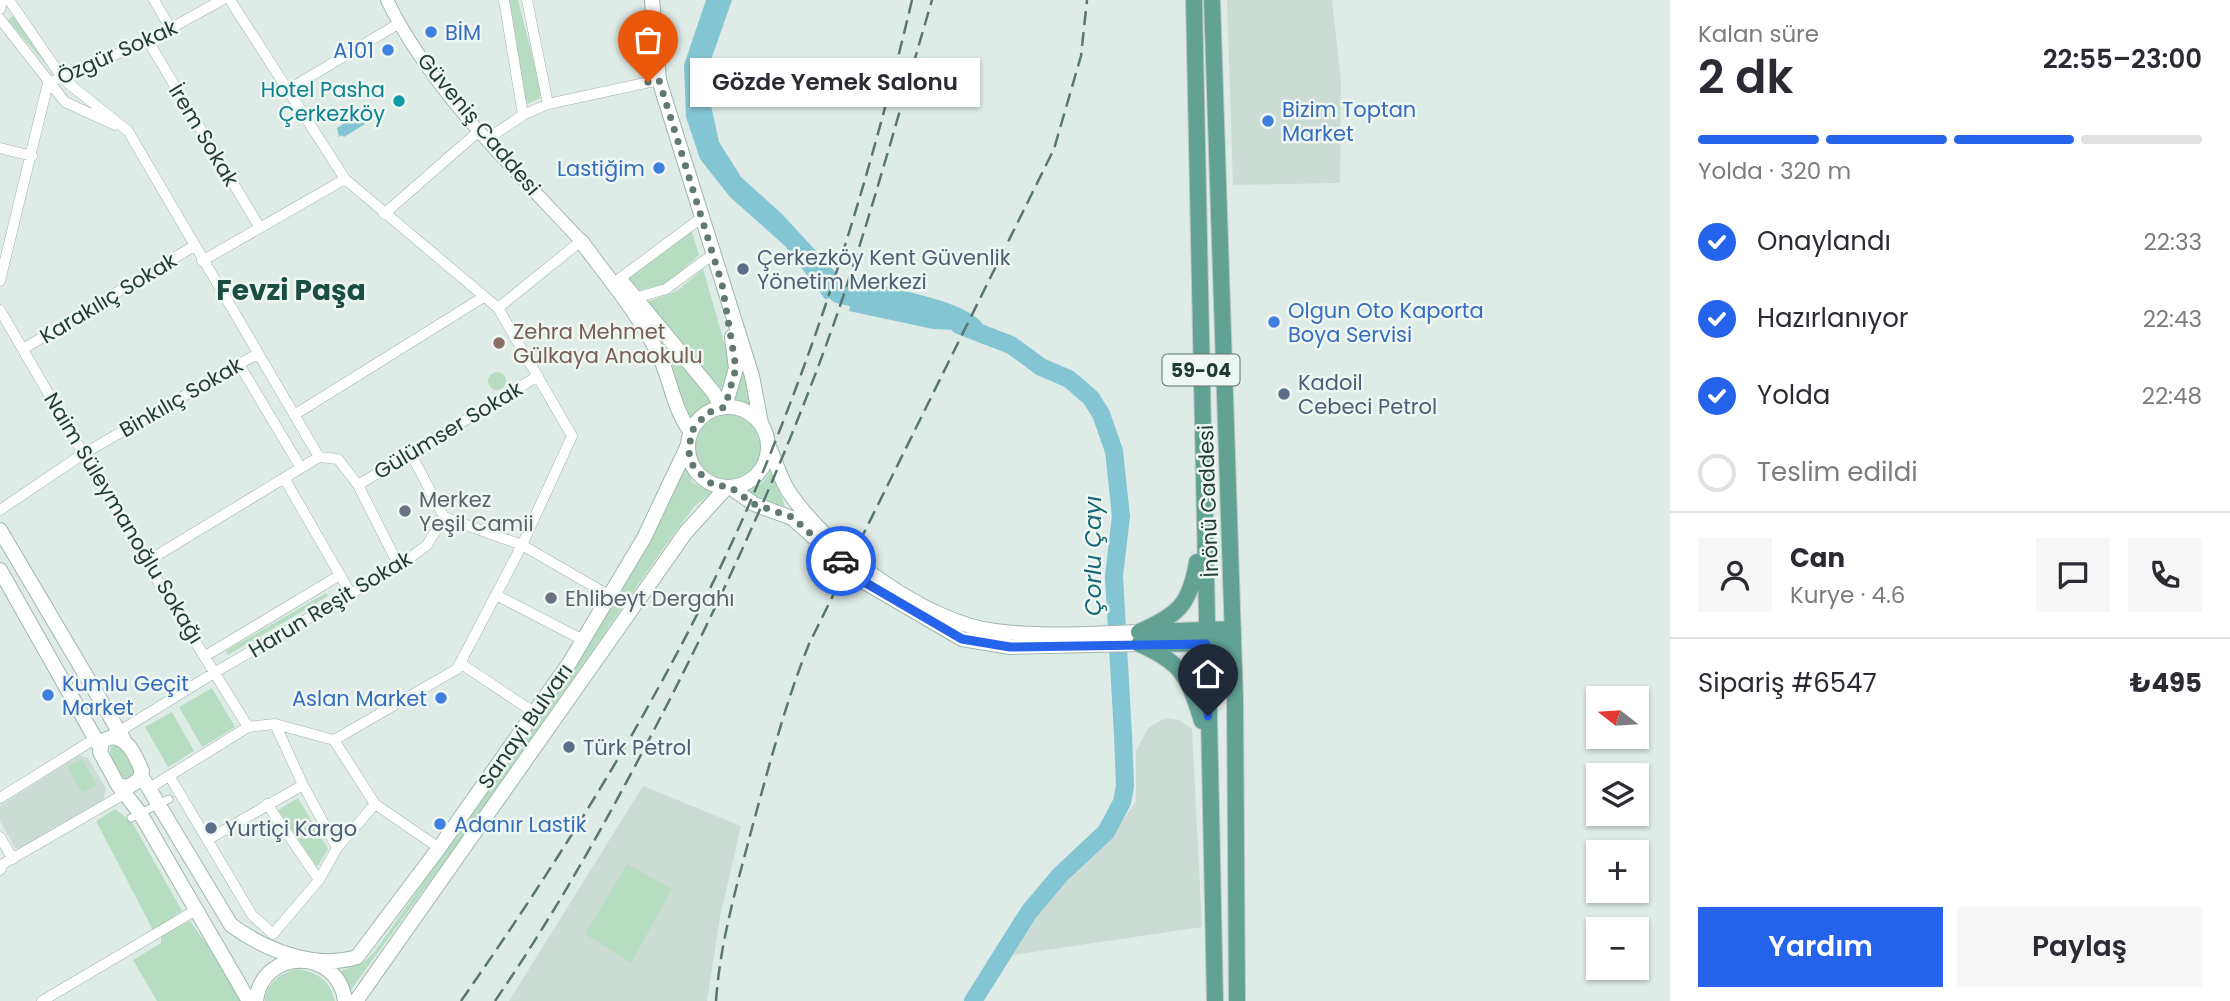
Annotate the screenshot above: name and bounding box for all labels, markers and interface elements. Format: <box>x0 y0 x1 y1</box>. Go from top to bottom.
pin <box>618 10 678 82</box>
street label: Özgür Sokak <box>52 12 182 91</box>
place label: BİM <box>445 18 481 47</box>
text: Kalan süre <box>1698 18 1819 50</box>
icon: bag <box>629 21 667 59</box>
marker: BİM <box>423 24 439 40</box>
place label: A101 <box>333 36 374 65</box>
text: 22:55–23:00 <box>2043 41 2202 77</box>
marker: A101 <box>380 42 396 58</box>
text: 2 dk <box>1698 45 1793 109</box>
street label: Güveniş Caddesi <box>411 47 547 201</box>
callout: Gözde Yemek Salonu <box>690 57 980 106</box>
text: Gözde Yemek Salonu <box>712 66 958 98</box>
place label: Hotel Pasha Çerkezköy <box>261 75 385 128</box>
street label: İrem Sokak <box>162 78 246 192</box>
marker: Hotel Pasha Çerkezköy <box>391 93 407 109</box>
place label: Bizim Toptan Market <box>1282 95 1416 148</box>
marker: Bizim Toptan Market <box>1260 113 1276 129</box>
place label: Lastiğim <box>557 154 645 183</box>
text: Yolda · 320 m <box>1698 155 1851 187</box>
marker: Lastiğim <box>651 160 667 176</box>
icon: check <box>1698 223 1736 261</box>
text: Onaylandı <box>1757 223 1891 259</box>
text: 22:33 <box>2144 226 2202 258</box>
place label: Çerkezköy Kent Güvenlik Yönetim Merkezi <box>757 243 1011 296</box>
street label: Karakılıç Sokak <box>34 246 182 350</box>
marker: Çerkezköy Kent Güvenlik Yönetim Merkezi <box>735 261 751 277</box>
district label: Fevzi Paşa <box>216 271 366 310</box>
place label: Olgun Oto Kaporta Boya Servisi <box>1288 296 1484 349</box>
icon: check <box>1698 300 1736 338</box>
text: Hazırlanıyor <box>1757 300 1908 336</box>
text: 22:43 <box>2143 303 2202 335</box>
marker: Olgun Oto Kaporta Boya Servisi <box>1266 314 1282 330</box>
place label: Zehra Mehmet Gülkaya Anaokulu <box>513 317 703 370</box>
marker: Zehra Mehmet Gülkaya Anaokulu <box>491 335 507 351</box>
street label: Binkılıç Sokak <box>114 350 248 444</box>
road number: 59-04 <box>1162 354 1240 386</box>
place label: Kadoil Cebeci Petrol <box>1298 368 1437 421</box>
street label: Gülümser Sokak <box>368 374 528 486</box>
icon: check <box>1698 377 1736 415</box>
text: Yolda <box>1757 377 1830 413</box>
text: 22:48 <box>2142 380 2202 412</box>
marker: Kadoil Cebeci Petrol <box>1276 386 1292 402</box>
street label: Naim Süleymanoğlu Sokağı <box>37 387 211 649</box>
street label: İnönü Caddesi <box>1191 424 1225 578</box>
text: Teslim edildi <box>1757 454 1918 490</box>
place label: Merkez Yeşil Camii <box>419 485 534 538</box>
water label: Çorlu Çayı <box>1077 496 1109 616</box>
marker: Merkez Yeşil Camii <box>397 503 413 519</box>
courier <box>806 526 876 596</box>
button: person <box>1698 538 1772 612</box>
button: chat <box>2036 538 2110 612</box>
button: phone <box>2128 538 2202 612</box>
text: Can <box>1790 540 1845 576</box>
icon: car <box>822 542 860 580</box>
street label: Harun Reşit Sokak <box>243 544 417 664</box>
text: Kurye · 4.6 <box>1790 579 1905 611</box>
place label: Ehlibeyt Dergahı <box>565 584 735 613</box>
marker: Ehlibeyt Dergahı <box>543 590 559 606</box>
pin <box>1178 644 1238 716</box>
icon: home <box>1189 655 1227 693</box>
street label: Sanayi Bulvarı <box>471 657 579 795</box>
text: Sipariş #6547 <box>1698 665 1877 701</box>
text: ₺495 <box>2130 665 2202 701</box>
place label: Kumlu Geçit Market <box>62 669 189 722</box>
place label: Aslan Market <box>292 684 427 713</box>
north arrow <box>1586 686 1648 749</box>
map controls <box>1586 686 1649 980</box>
marker: Kumlu Geçit Market <box>40 687 56 703</box>
marker: Aslan Market <box>433 690 449 706</box>
place label: Türk Petrol <box>583 733 691 762</box>
marker: Türk Petrol <box>561 739 577 755</box>
button: layers <box>1586 763 1649 826</box>
place label: Adanır Lastik <box>454 810 587 839</box>
place label: Yurtiçi Kargo <box>225 814 357 843</box>
marker: Adanır Lastik <box>432 816 448 832</box>
marker: Yurtiçi Kargo <box>203 820 219 836</box>
button: + <box>1586 840 1649 903</box>
button: Yardım <box>1698 907 1943 987</box>
button: Paylaş <box>1957 907 2202 987</box>
button: − <box>1586 917 1649 980</box>

